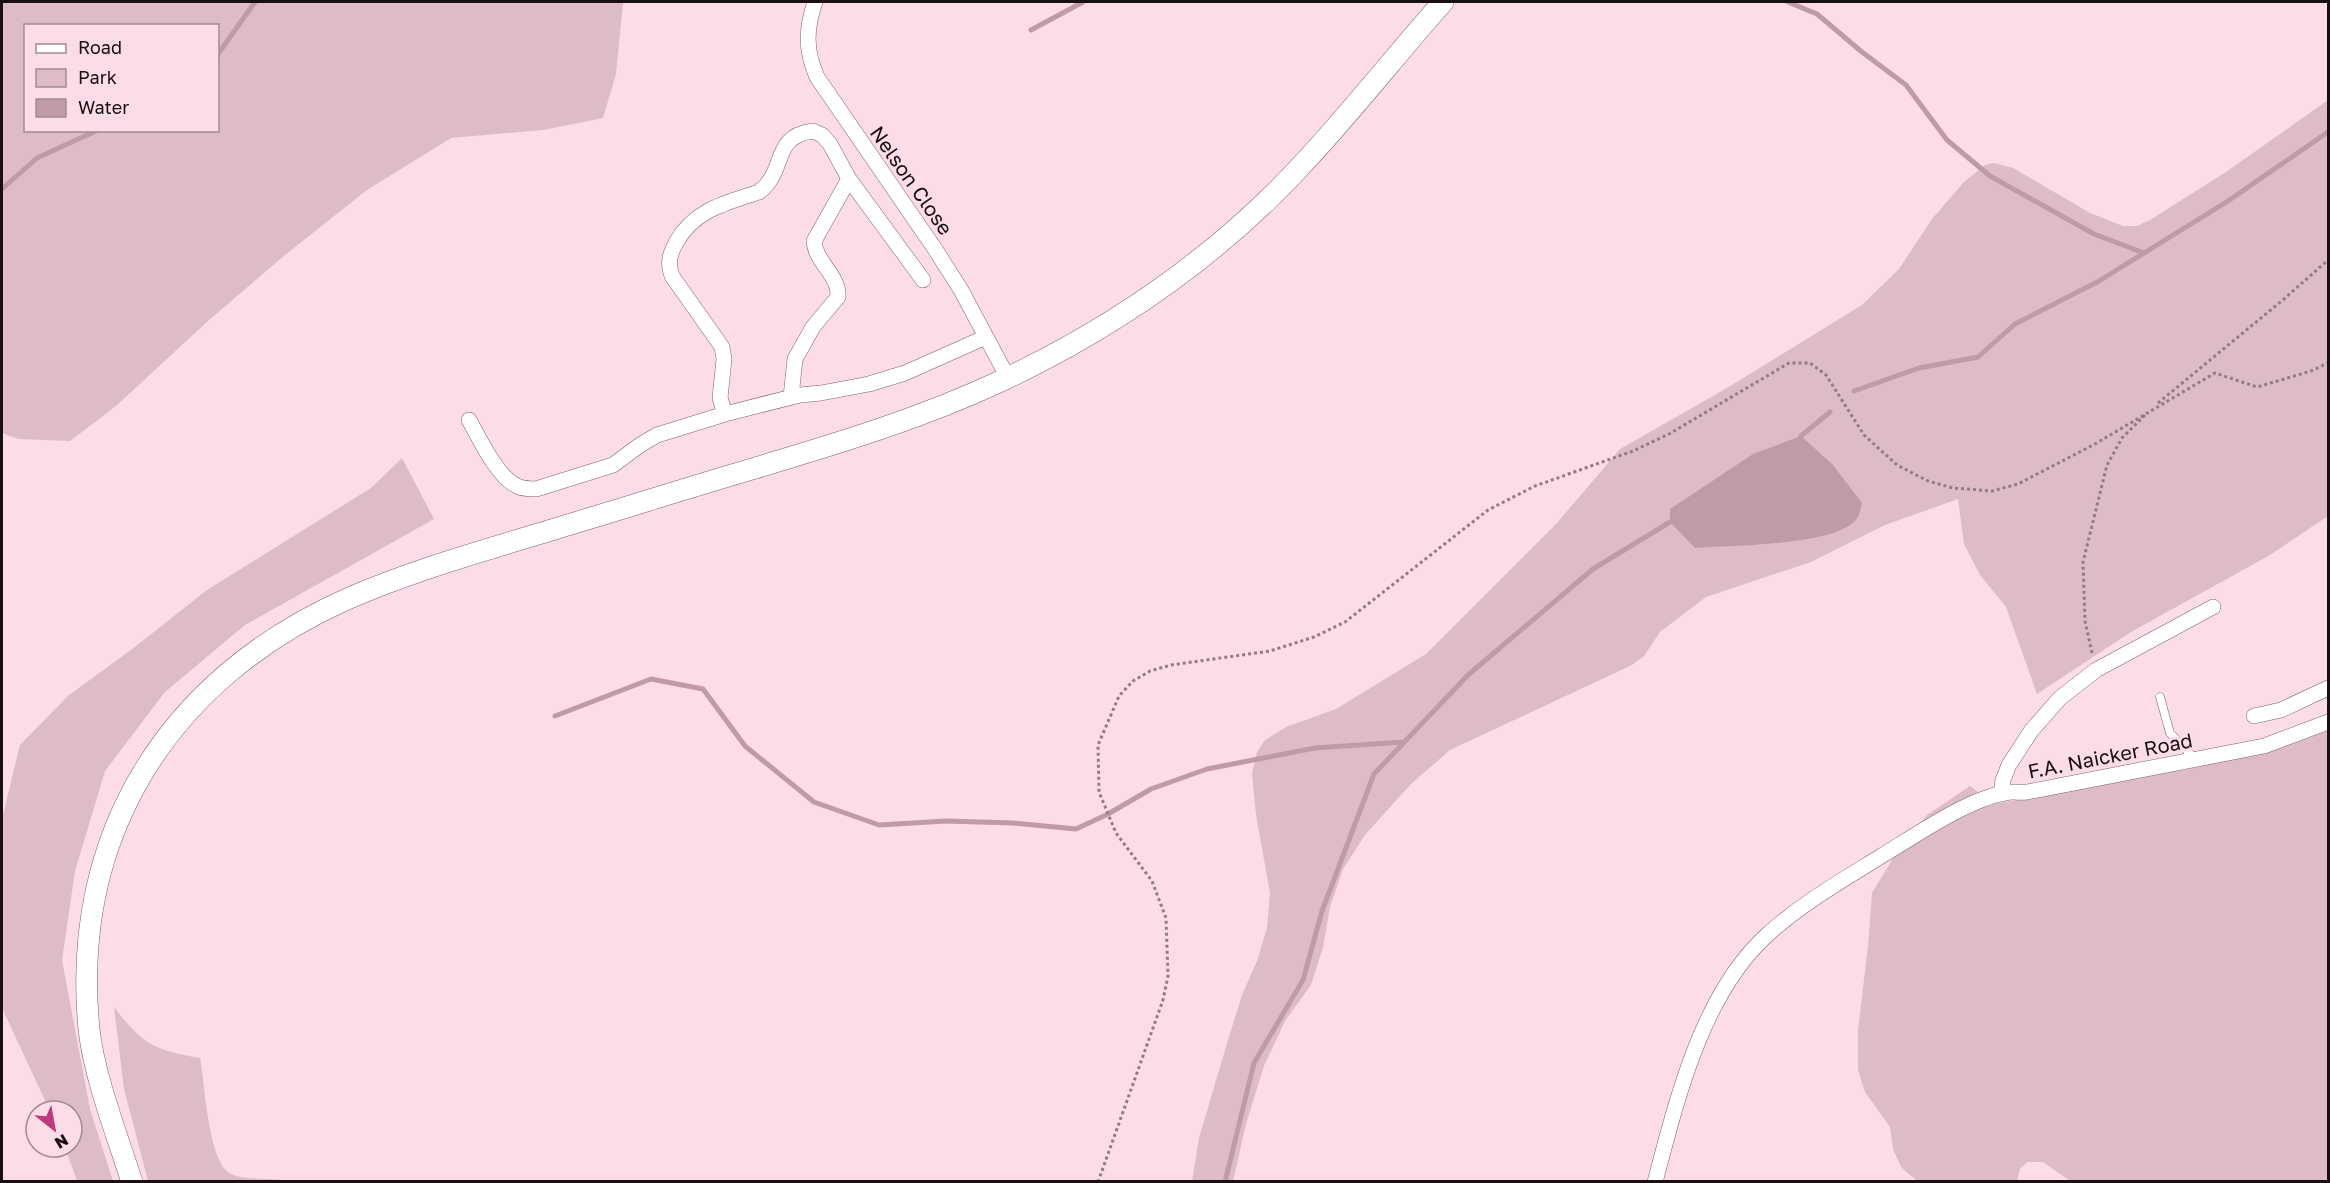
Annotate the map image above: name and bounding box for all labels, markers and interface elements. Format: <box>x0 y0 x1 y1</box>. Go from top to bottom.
legend <box>24 24 219 132</box>
text: Road <box>78 36 122 58</box>
text: Park <box>78 66 117 88</box>
text: Water <box>78 96 129 118</box>
street label: Nelson Close <box>866 121 958 239</box>
street label: F.A. Naicker Road <box>2026 727 2194 783</box>
north arrow <box>24 1099 84 1159</box>
text: N <box>51 1130 72 1154</box>

